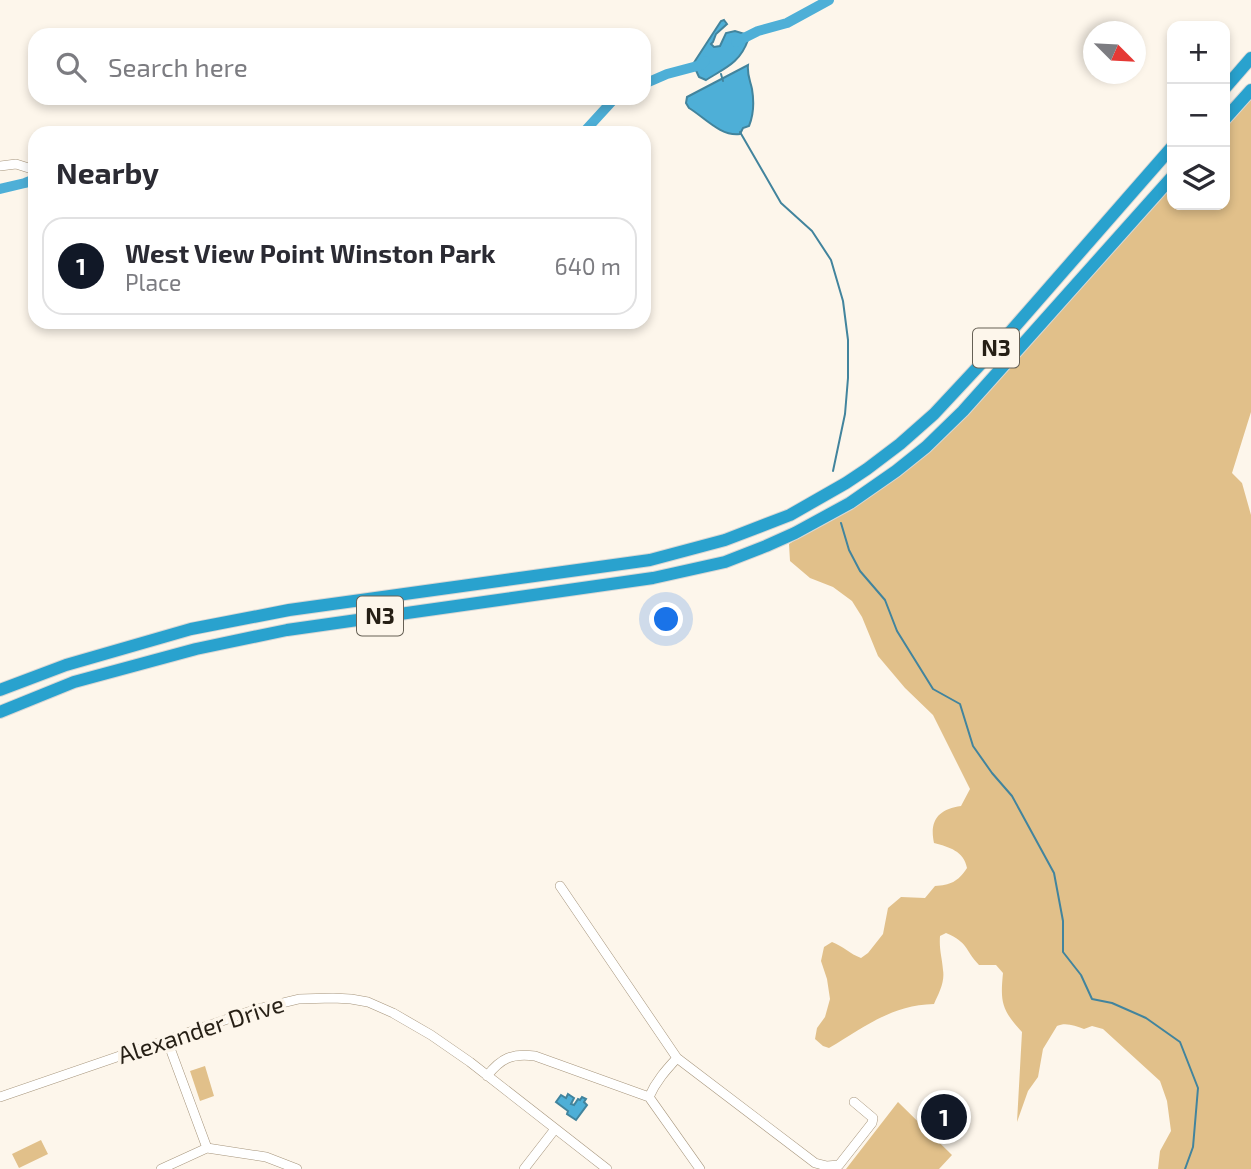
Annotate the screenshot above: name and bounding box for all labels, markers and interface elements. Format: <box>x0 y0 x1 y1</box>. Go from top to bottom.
north arrow <box>1083 21 1146 84</box>
map controls <box>1167 21 1230 210</box>
button: + <box>1167 21 1230 84</box>
search box <box>28 28 651 105</box>
icon: search <box>52 48 90 86</box>
text: Search here <box>108 51 248 82</box>
button: − <box>1167 84 1230 147</box>
button: layers <box>1167 147 1230 210</box>
text: Nearby <box>56 154 159 190</box>
text: West View Point Winston Park <box>125 237 496 268</box>
text: 1 <box>76 252 86 280</box>
text: 640 m <box>555 252 621 280</box>
text: Place <box>125 268 181 296</box>
road number: N3 <box>973 328 1019 368</box>
road number: N3 <box>357 596 403 636</box>
your location <box>649 602 683 636</box>
street label: Alexander Drive <box>114 988 287 1069</box>
pin: 1 <box>921 1091 967 1143</box>

